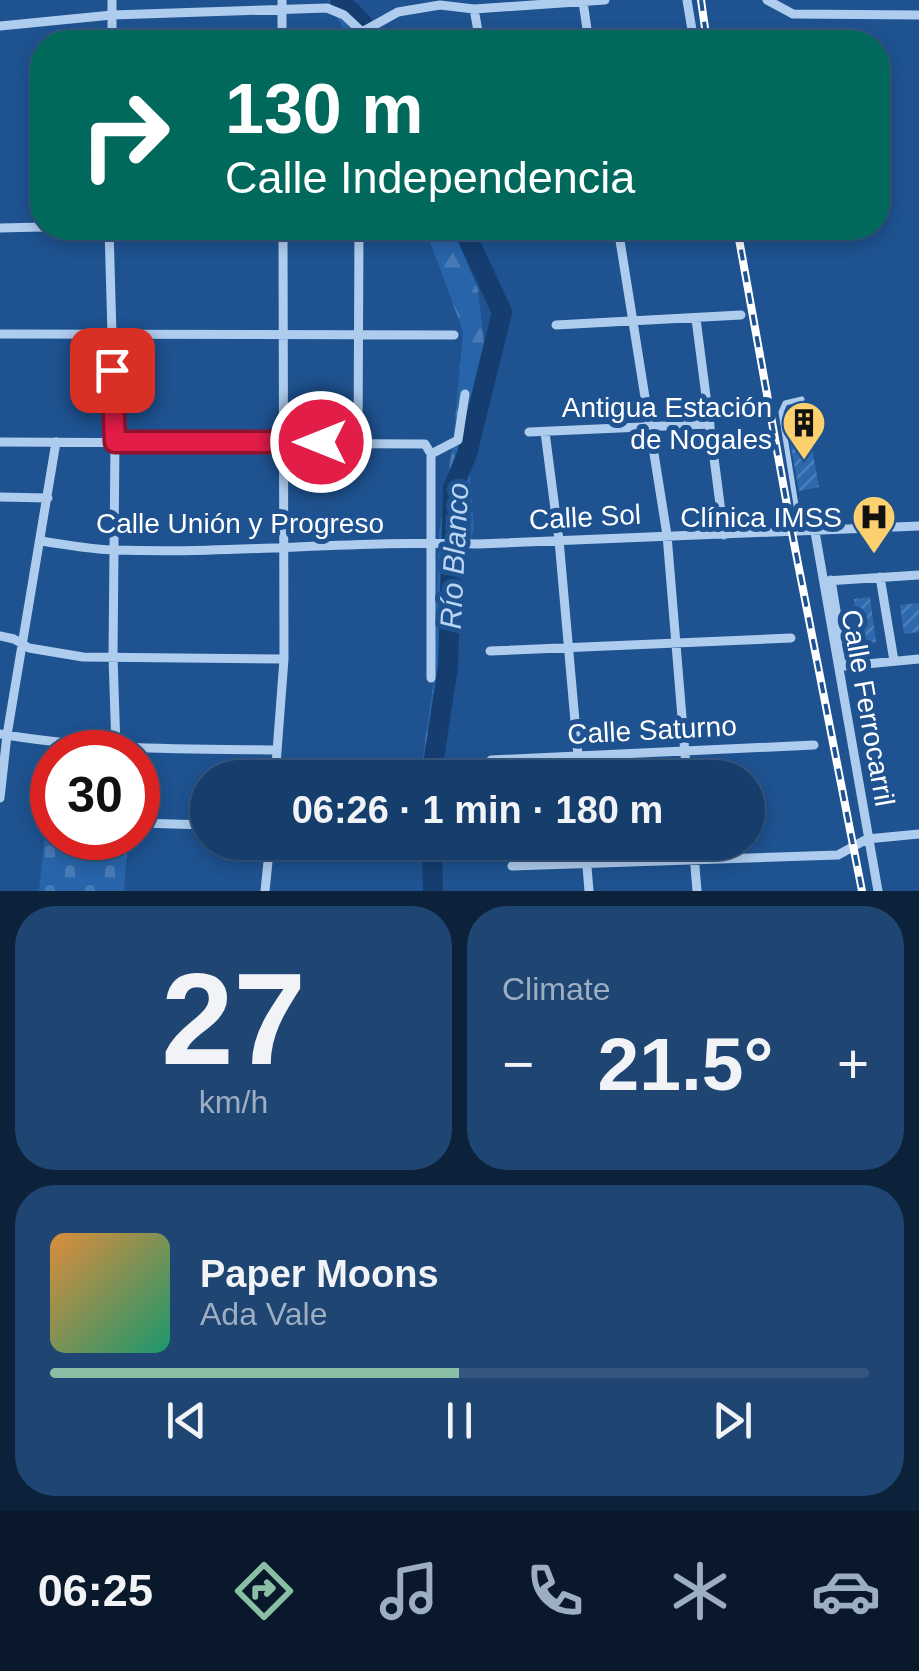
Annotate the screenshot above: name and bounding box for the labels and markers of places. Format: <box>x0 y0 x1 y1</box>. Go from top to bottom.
pin <box>70 328 155 413</box>
place label: Antigua Estación de Nogales <box>562 392 772 455</box>
building icon: Antigua Estación de Nogales <box>781 400 827 461</box>
hospital icon: Clínica IMSS <box>851 494 897 555</box>
place label: Clínica IMSS <box>680 502 842 533</box>

